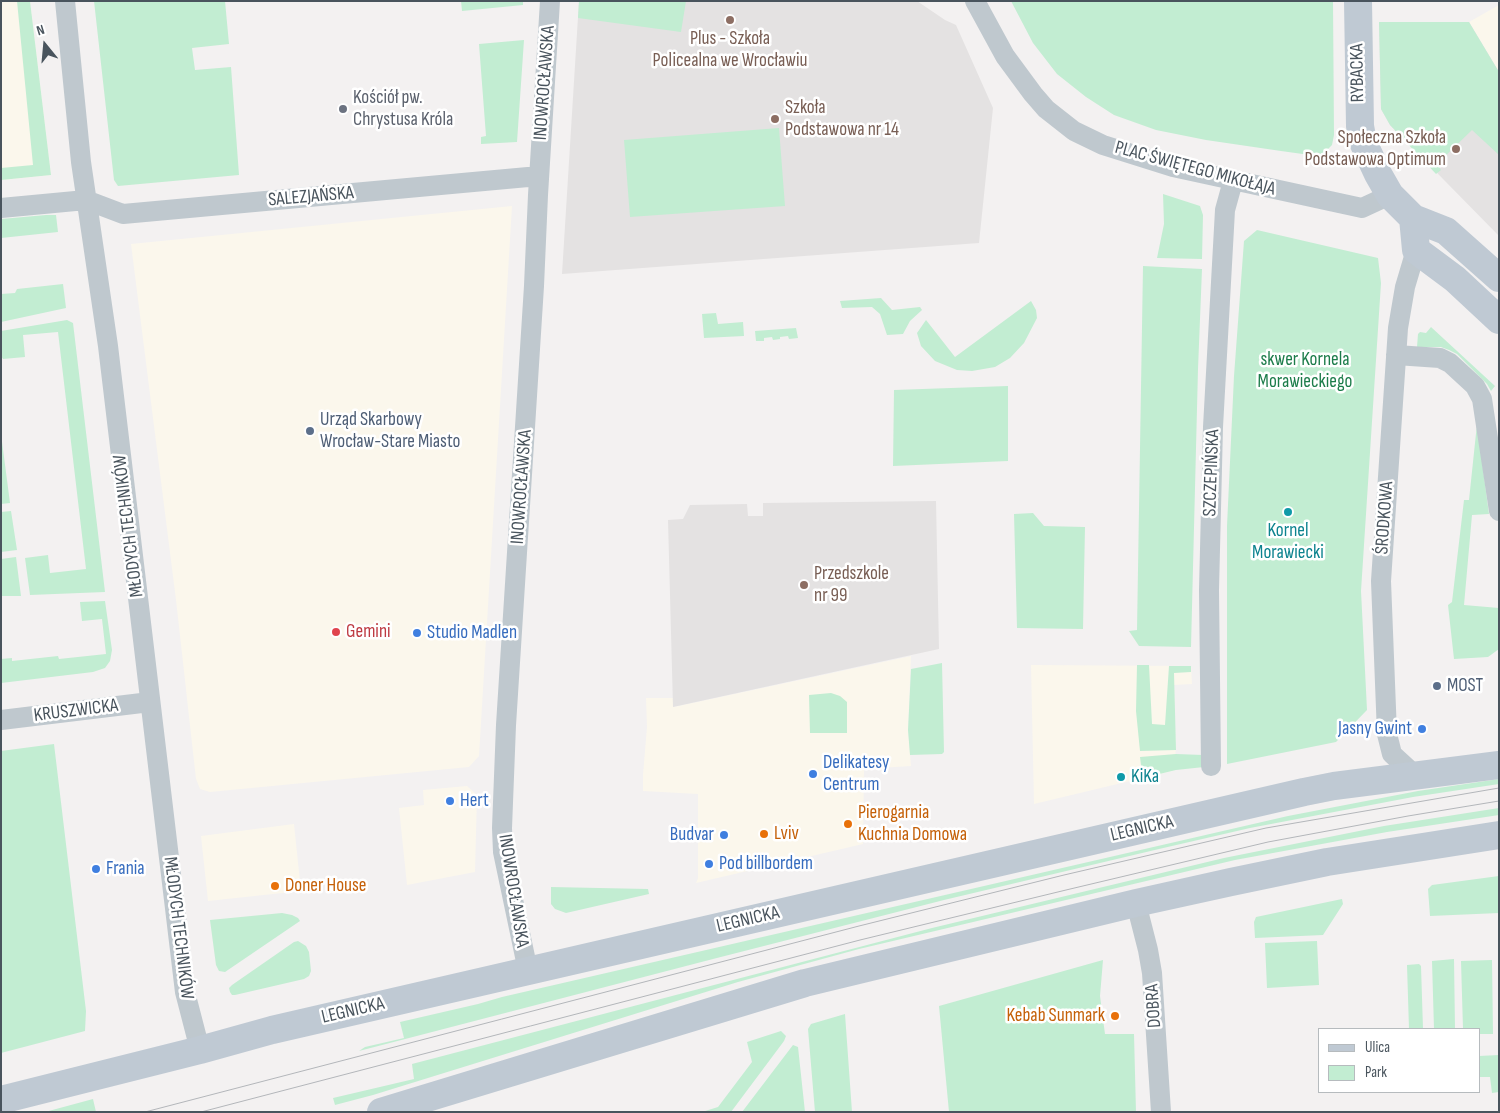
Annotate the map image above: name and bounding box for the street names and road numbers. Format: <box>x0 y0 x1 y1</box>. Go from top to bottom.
street label: INOWROCŁAWSKA <box>530 25 560 141</box>
street label: RYBACKA <box>1346 43 1370 103</box>
street label: PLAC ŚWIĘTEGO MIKOŁAJA <box>1112 137 1278 201</box>
street label: SALEZJAŃSKA <box>267 182 355 212</box>
street label: INOWROCŁAWSKA <box>507 429 537 545</box>
street label: SZCZEPIŃSKA <box>1199 429 1225 517</box>
street label: MŁODYCH TECHNIKÓW <box>109 453 149 599</box>
street label: ŚRODKOWA <box>1371 481 1399 555</box>
street label: KRUSZWICKA <box>33 695 119 727</box>
street label: LEGNICKA <box>1108 811 1176 847</box>
street label: INOWROCŁAWSKA <box>493 833 533 949</box>
street label: MŁODYCH TECHNIKÓW <box>158 855 198 1001</box>
street label: LEGNICKA <box>714 902 782 938</box>
street label: DOBRA <box>1141 983 1167 1029</box>
street label: LEGNICKA <box>319 993 387 1029</box>

